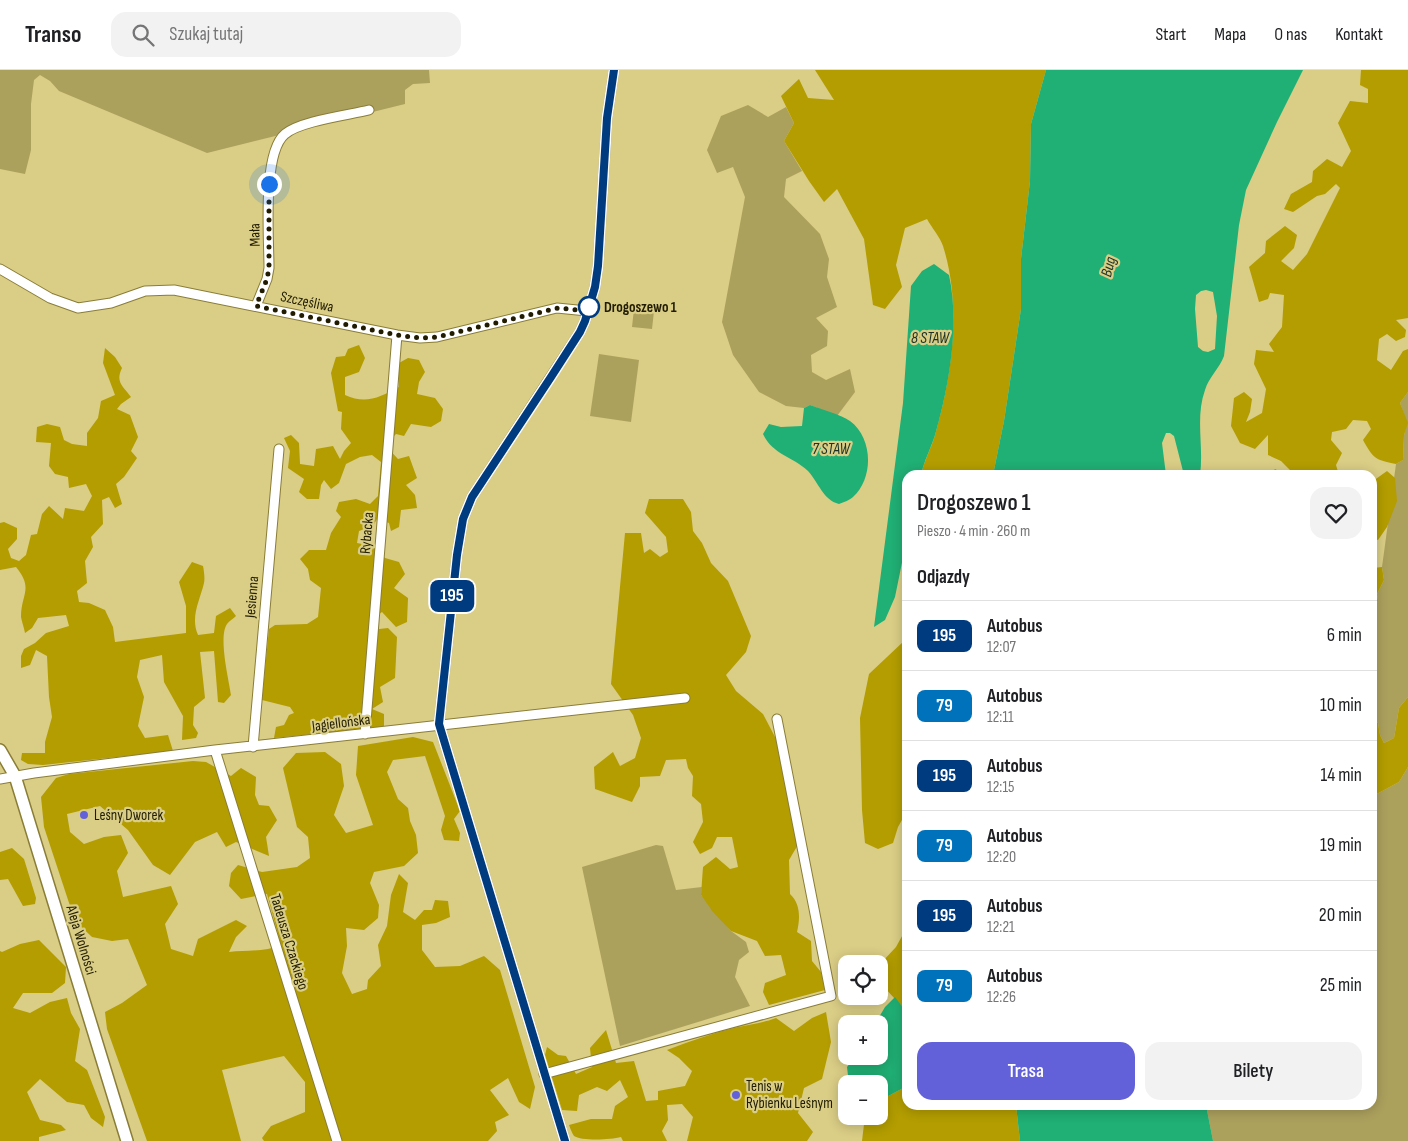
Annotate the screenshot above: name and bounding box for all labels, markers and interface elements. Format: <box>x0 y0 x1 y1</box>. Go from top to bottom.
search box <box>111 12 461 57</box>
text: Transo <box>25 20 81 49</box>
icon: search <box>129 21 157 49</box>
text: Szukaj tutaj <box>169 23 243 46</box>
text: Start <box>1155 24 1186 45</box>
text: Mapa <box>1214 24 1246 45</box>
text: O nas <box>1274 24 1307 45</box>
text: Kontakt <box>1335 24 1383 45</box>
your location <box>257 172 282 197</box>
street label: Mała <box>245 223 265 247</box>
water label: Bug <box>1097 254 1121 279</box>
street label: Szczęśliwa <box>279 287 336 317</box>
marker: Drogoszewo 1 <box>578 296 600 318</box>
place label: Drogoszewo 1 <box>604 298 677 317</box>
water label: 8 STAW <box>911 329 951 348</box>
water label: 7 STAW <box>812 440 852 459</box>
button: heart <box>1310 487 1362 539</box>
text: Drogoszewo 1 <box>917 488 1030 517</box>
street label: Rybacka <box>356 511 378 555</box>
text: Pieszo · 4 min · 260 m <box>917 522 1030 541</box>
text: Odjazdy <box>917 566 970 589</box>
street label: Jesienna <box>241 575 263 620</box>
line badge: 195 <box>423 580 481 612</box>
text: 195 <box>440 585 464 606</box>
text: Autobus <box>987 615 1043 638</box>
text: 6 min <box>1327 624 1362 647</box>
text: 195 <box>933 625 956 646</box>
text: 12:07 <box>987 638 1016 657</box>
text: Autobus <box>987 685 1043 708</box>
text: 10 min <box>1320 694 1362 717</box>
text: 79 <box>936 695 953 716</box>
text: 12:11 <box>987 708 1014 727</box>
street label: Jagiellońska <box>310 710 372 736</box>
text: Autobus <box>987 755 1043 778</box>
text: 14 min <box>1321 764 1362 787</box>
text: 195 <box>933 765 956 786</box>
text: 12:15 <box>987 778 1014 797</box>
place label: Leśny Dworek <box>94 806 163 825</box>
marker: Leśny Dworek <box>78 809 90 821</box>
text: Autobus <box>987 825 1043 848</box>
text: 19 min <box>1320 834 1362 857</box>
text: 79 <box>936 835 953 856</box>
text: 12:20 <box>987 848 1016 867</box>
street label: Tadeusza Czackiego <box>265 892 313 992</box>
text: Autobus <box>987 895 1043 918</box>
street label: Aleja Wolności <box>61 902 101 977</box>
text: 20 min <box>1319 904 1362 927</box>
text: 195 <box>933 905 956 926</box>
text: 12:21 <box>987 918 1015 937</box>
map controls <box>838 955 888 1125</box>
button: locate <box>838 955 888 1005</box>
text: Autobus <box>987 965 1043 988</box>
text: 25 min <box>1320 974 1362 997</box>
text: 79 <box>936 975 953 996</box>
text: 12:26 <box>987 988 1016 1007</box>
button: + <box>838 1015 888 1065</box>
button: Trasa <box>917 1042 1135 1100</box>
button: Bilety <box>1145 1042 1362 1100</box>
button: − <box>838 1075 888 1125</box>
place label: Tenis w Rybienku Leśnym <box>746 1077 833 1113</box>
marker: Tenis w Rybienku Leśnym <box>730 1089 742 1101</box>

